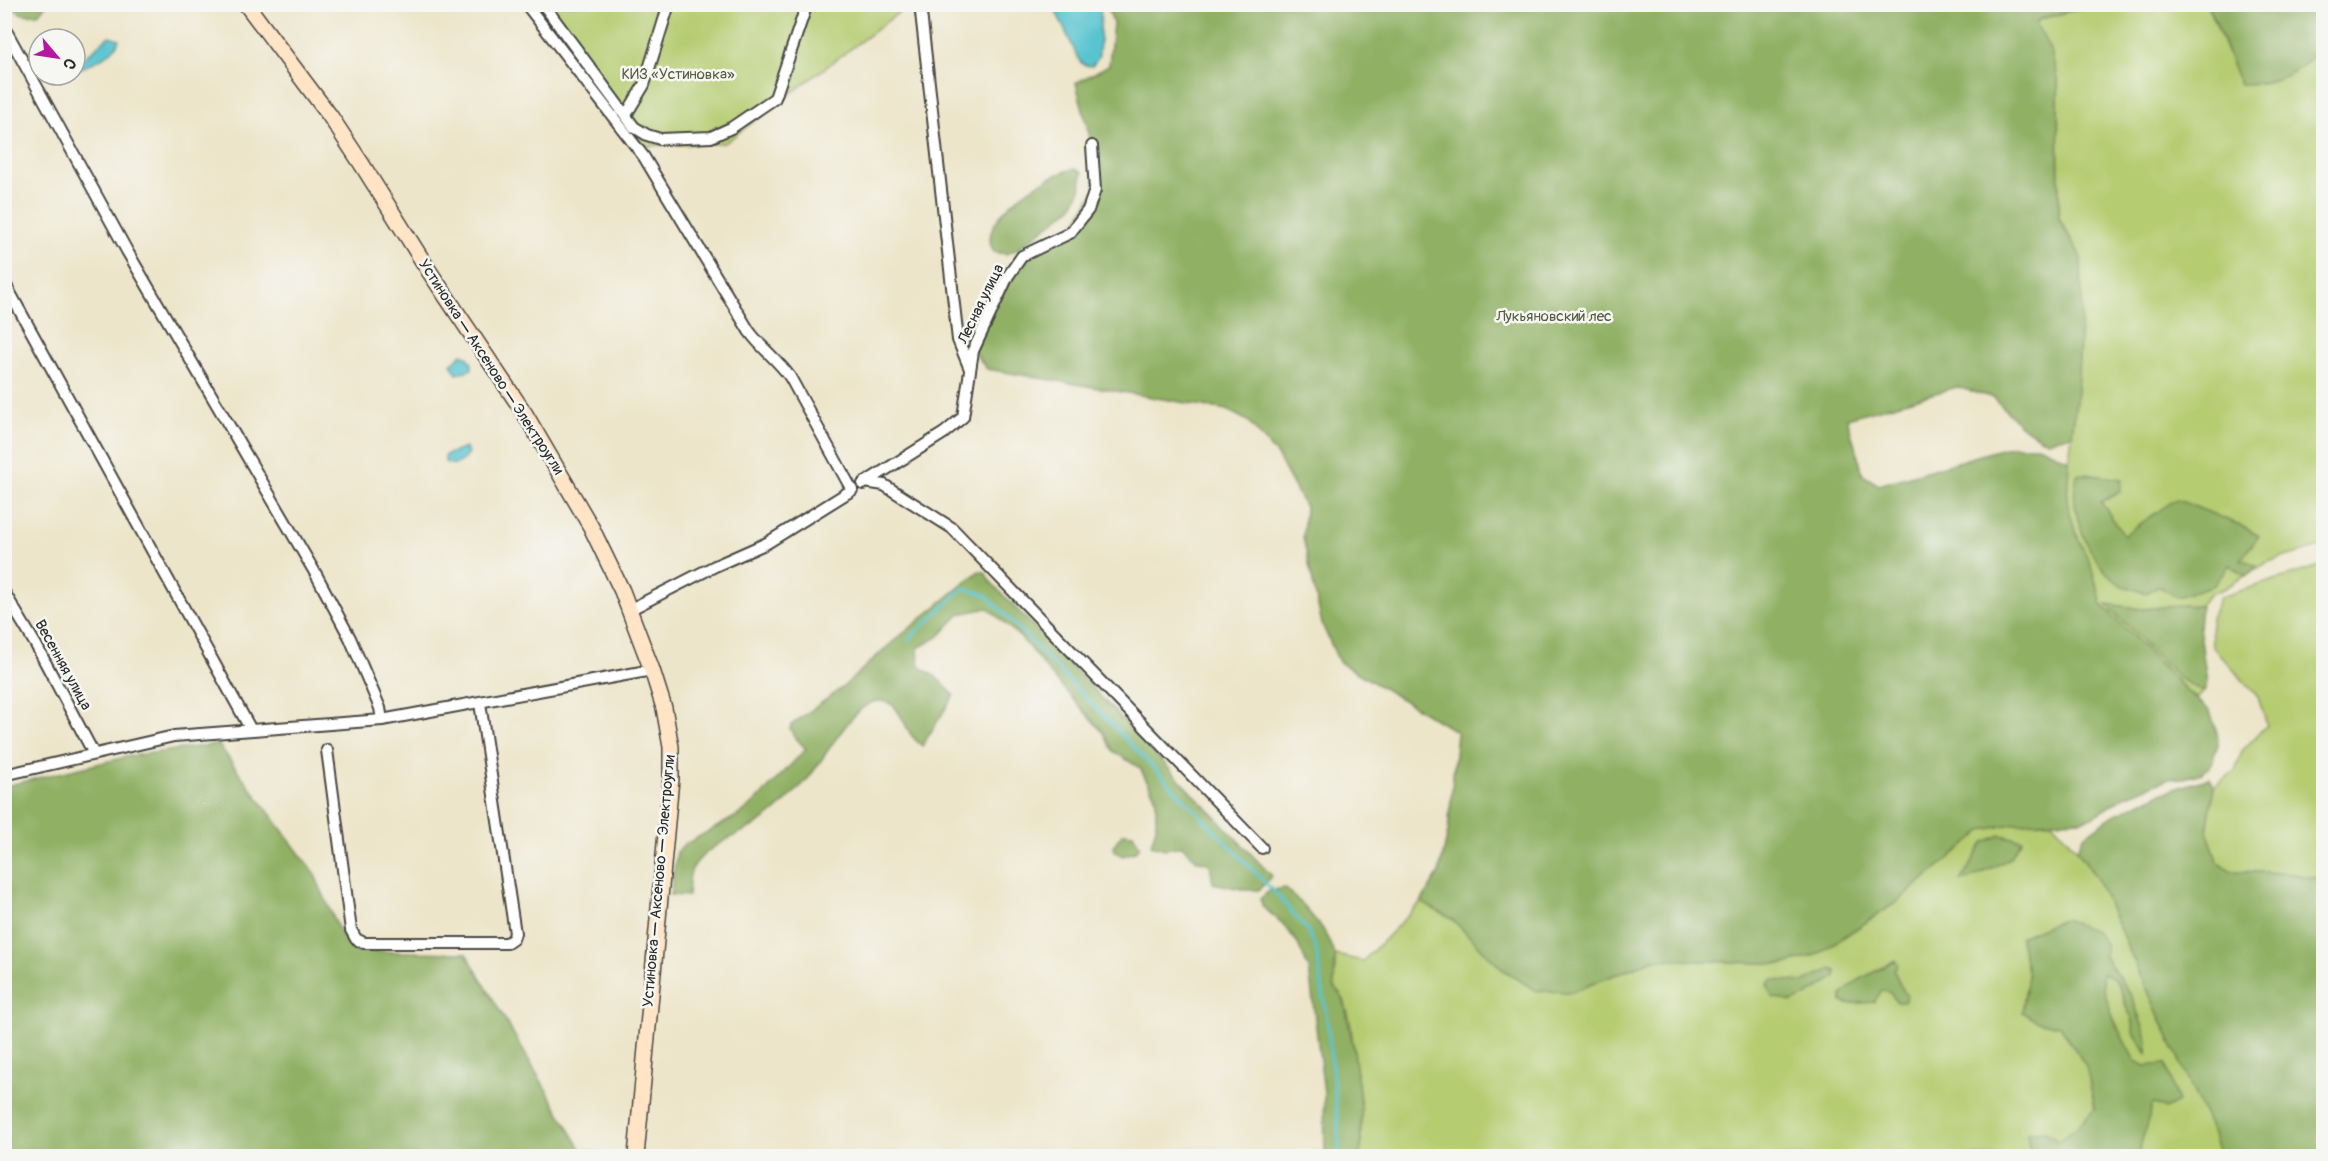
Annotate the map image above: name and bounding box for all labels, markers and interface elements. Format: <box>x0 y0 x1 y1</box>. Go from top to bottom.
north arrow <box>27 27 87 87</box>
text: С <box>58 55 80 73</box>
park label: КИЗ «Устиновка» <box>621 65 735 84</box>
street label: Устиновка — Аксеново — Электроугли <box>414 256 568 479</box>
street label: Лесная улица <box>953 261 1008 348</box>
park label: Лукьяновский лес <box>1495 307 1612 326</box>
street label: Весенняя улица <box>30 616 96 714</box>
street label: Устиновка — Аксеново — Электроугли <box>639 754 680 1008</box>

